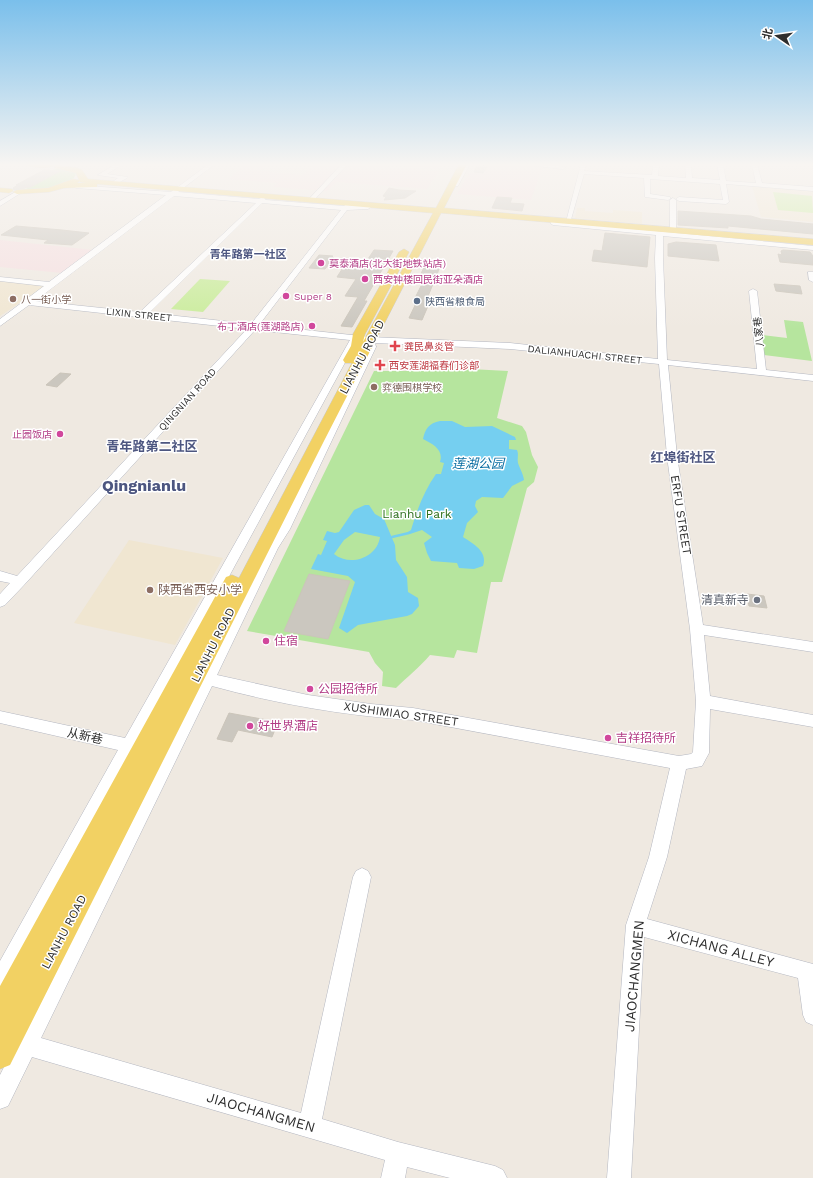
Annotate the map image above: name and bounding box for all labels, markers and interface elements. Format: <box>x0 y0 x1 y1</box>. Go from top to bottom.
north arrow <box>757 16 797 56</box>
text: 北 <box>760 27 775 41</box>
district label: 青年路第一社区 <box>210 248 287 261</box>
marker: 莫泰酒店(北大街地铁站店) <box>316 258 326 268</box>
place label: 莫泰酒店(北大街地铁站店) <box>329 258 446 269</box>
marker: 西安钟楼回民街亚朵酒店 <box>360 274 370 284</box>
place label: 西安钟楼回民街亚朵酒店 <box>373 274 483 285</box>
marker: Super 8 <box>281 291 291 301</box>
place label: Super 8 <box>294 291 332 302</box>
marker: 八一街小学 <box>8 294 18 304</box>
place label: 八一街小学 <box>21 294 71 305</box>
marker: 陕西省粮食局 <box>412 296 422 306</box>
place label: 陕西省粮食局 <box>425 296 485 307</box>
street label: LIXIN STREET <box>105 306 172 323</box>
street label: 八家巷 <box>751 316 766 347</box>
street label: LIANHU ROAD <box>337 317 387 397</box>
place label: 布丁酒店(莲湖路店) <box>217 321 304 332</box>
marker: 布丁酒店(莲湖路店) <box>307 321 317 331</box>
marker: 龚民鼻炎管 <box>389 340 401 352</box>
place label: 龚民鼻炎管 <box>404 341 454 352</box>
street label: DALIANHUACHI STREET <box>527 343 643 366</box>
marker: 西安莲湖福春们诊部 <box>374 359 386 371</box>
place label: 西安莲湖福春们诊部 <box>389 360 479 371</box>
street label: QINGNIAN ROAD <box>156 366 218 433</box>
marker: 弈德围棋学校 <box>369 382 379 392</box>
place label: 弈德围棋学校 <box>382 382 442 393</box>
place label: 止园饭店 <box>12 429 52 440</box>
marker: 止园饭店 <box>55 429 65 439</box>
district label: 青年路第二社区 <box>106 439 198 454</box>
district label: 红埠街社区 <box>650 450 716 465</box>
water label: 莲湖公园 <box>452 456 506 471</box>
street label: ERFU STREET <box>668 474 694 556</box>
district label: Qingnianlu <box>102 476 186 495</box>
park label: Lianhu Park <box>382 507 452 521</box>
place label: 陕西省西安小学 <box>158 583 242 597</box>
marker: 陕西省西安小学 <box>145 585 155 595</box>
place label: 清真新寺 <box>701 593 749 607</box>
marker: 清真新寺 <box>752 595 762 605</box>
street label: LIANHU ROAD <box>188 605 238 685</box>
place label: 住宿 <box>274 634 298 648</box>
marker: 住宿 <box>261 636 271 646</box>
place label: 公园招待所 <box>318 682 378 696</box>
marker: 公园招待所 <box>305 684 315 694</box>
street label: XUSHIMIAO STREET <box>343 699 459 729</box>
place label: 好世界酒店 <box>258 719 318 733</box>
marker: 好世界酒店 <box>245 721 255 731</box>
street label: 从新巷 <box>66 725 104 747</box>
place label: 吉祥招待所 <box>616 731 676 745</box>
marker: 吉祥招待所 <box>603 733 613 743</box>
street label: LIANHU ROAD <box>39 892 89 972</box>
street label: JIAOCHANGMEN <box>621 919 647 1033</box>
street label: XICHANG ALLEY <box>666 926 776 970</box>
street label: JIAOCHANGMEN <box>205 1089 317 1135</box>

